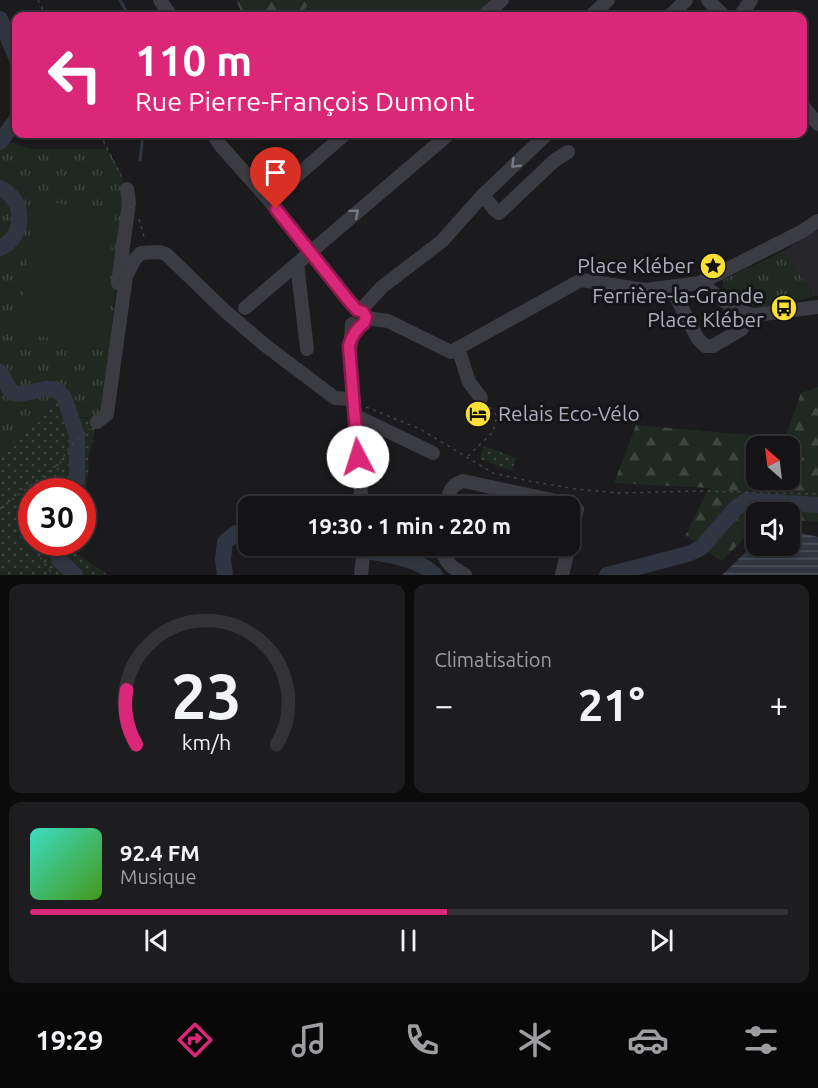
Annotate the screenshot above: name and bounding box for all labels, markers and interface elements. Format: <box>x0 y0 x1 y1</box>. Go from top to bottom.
icon: left <box>36 36 114 114</box>
text: 110 m <box>135 37 252 84</box>
text: Rue Pierre-François Dumont <box>135 86 475 116</box>
pin <box>250 147 301 209</box>
icon: arrive <box>259 156 292 189</box>
one-way arrow <box>511 157 522 168</box>
one-way arrow <box>348 209 359 220</box>
place icon: Place Kléber <box>698 251 728 281</box>
place label: Place Kléber <box>577 253 694 277</box>
place label: Ferrière-la-Grande Place Kléber <box>592 283 764 331</box>
bus stop icon: Ferrière-la-Grande Place Kléber <box>769 293 799 323</box>
hotel icon: Relais Eco-Vélo <box>463 399 493 429</box>
place label: Relais Eco-Vélo <box>498 401 640 425</box>
position arrow <box>326 425 390 489</box>
north arrow <box>746 436 800 490</box>
map controls <box>746 436 800 556</box>
speed limit sign: 30 <box>18 478 96 556</box>
button: sound <box>746 502 800 556</box>
text: 19:30 · 1 min · 220 m <box>307 513 511 538</box>
text: Climatisation <box>435 648 552 671</box>
text: 23 <box>172 661 242 731</box>
text: 21° <box>578 679 645 730</box>
text: − <box>435 686 453 723</box>
text: + <box>769 686 788 723</box>
text: km/h <box>182 731 231 755</box>
text: 92.4 FM <box>120 840 200 865</box>
text: Musique <box>120 865 197 888</box>
icon: previous <box>140 924 173 957</box>
icon: pause <box>392 924 425 957</box>
icon: next <box>645 924 678 957</box>
icon: directions <box>174 1019 216 1061</box>
icon: music <box>288 1019 330 1061</box>
icon: phone <box>401 1019 443 1061</box>
icon: climate <box>514 1019 556 1061</box>
icon: car <box>627 1019 669 1061</box>
icon: filters <box>740 1019 782 1061</box>
text: 19:29 <box>36 1025 103 1055</box>

